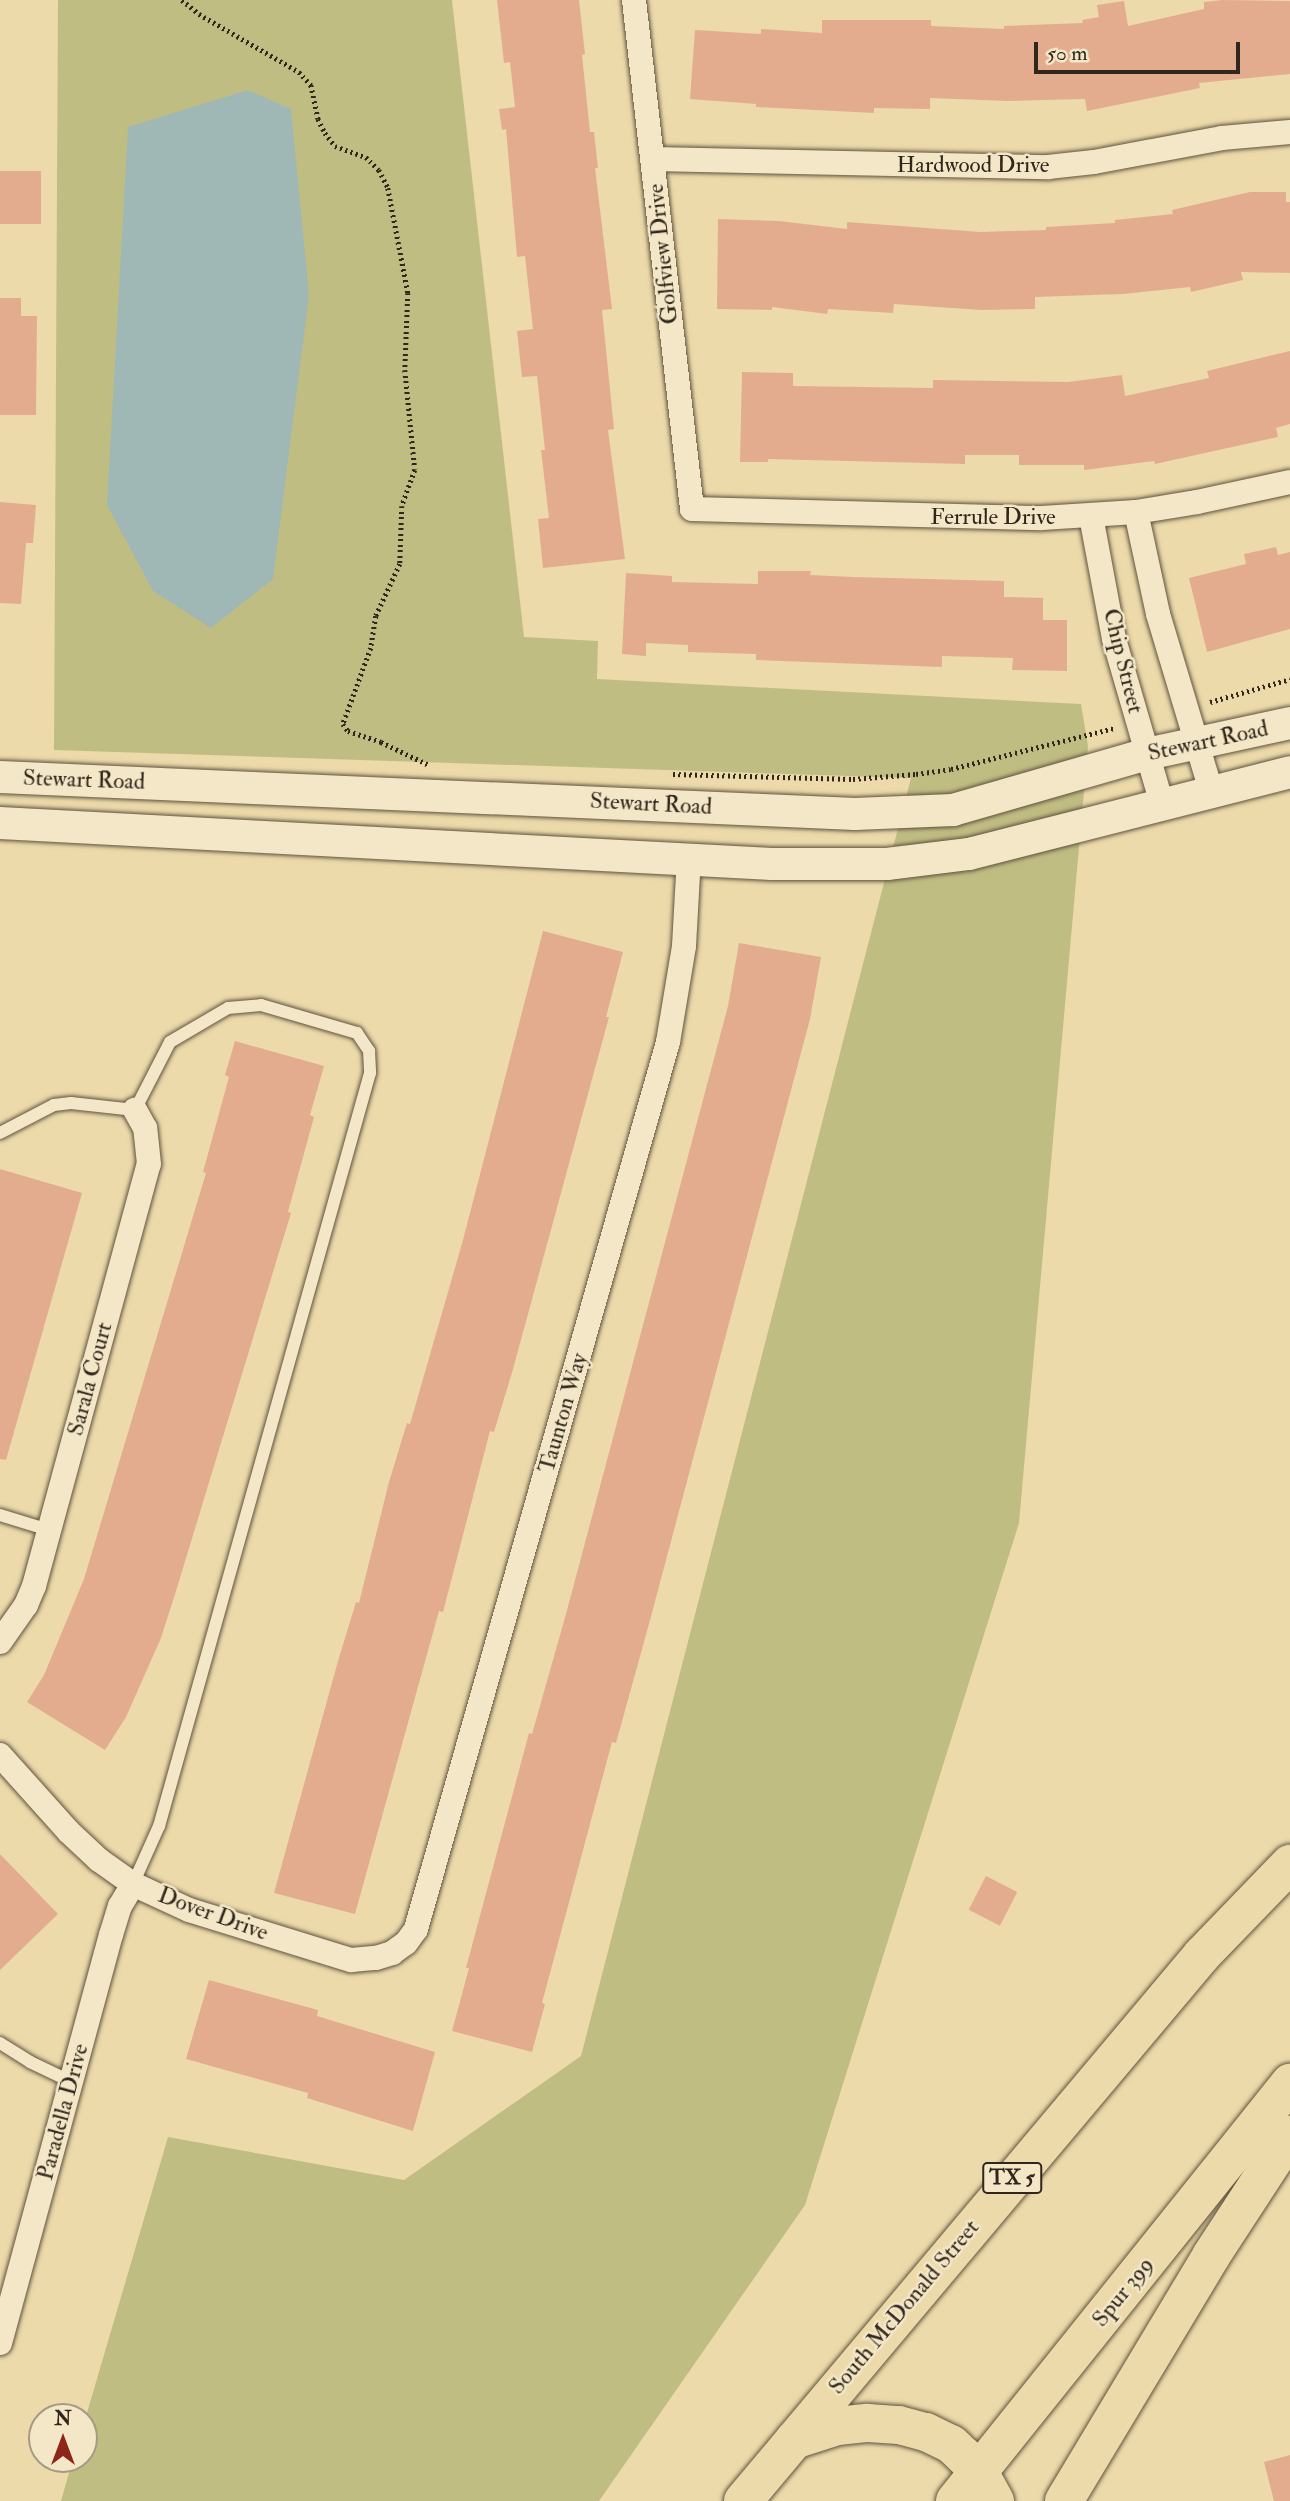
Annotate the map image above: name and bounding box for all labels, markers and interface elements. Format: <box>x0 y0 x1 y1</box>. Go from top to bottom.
scale bar <box>1038 28 1244 72</box>
text: 50 m <box>1047 40 1088 67</box>
street label: Hardwood Drive <box>897 151 1049 179</box>
street label: Golfview Drive <box>642 182 684 326</box>
street label: Ferrule Drive <box>930 503 1056 531</box>
street label: Chip Street <box>1097 606 1149 716</box>
street label: Stewart Road <box>1145 715 1271 767</box>
street label: Stewart Road <box>22 764 146 796</box>
street label: Stewart Road <box>589 787 713 821</box>
street label: Sarala Court <box>62 1319 118 1439</box>
street label: Taunton Way <box>533 1350 593 1476</box>
street label: Dover Drive <box>154 1881 272 1947</box>
street label: Paradella Drive <box>32 2041 94 2183</box>
road number: TX 5 <box>982 2160 1042 2196</box>
street label: South McDonald Street <box>823 2214 985 2400</box>
street label: Spur 399 <box>1086 2251 1160 2333</box>
north arrow <box>28 2403 98 2473</box>
text: N <box>54 2407 72 2431</box>

